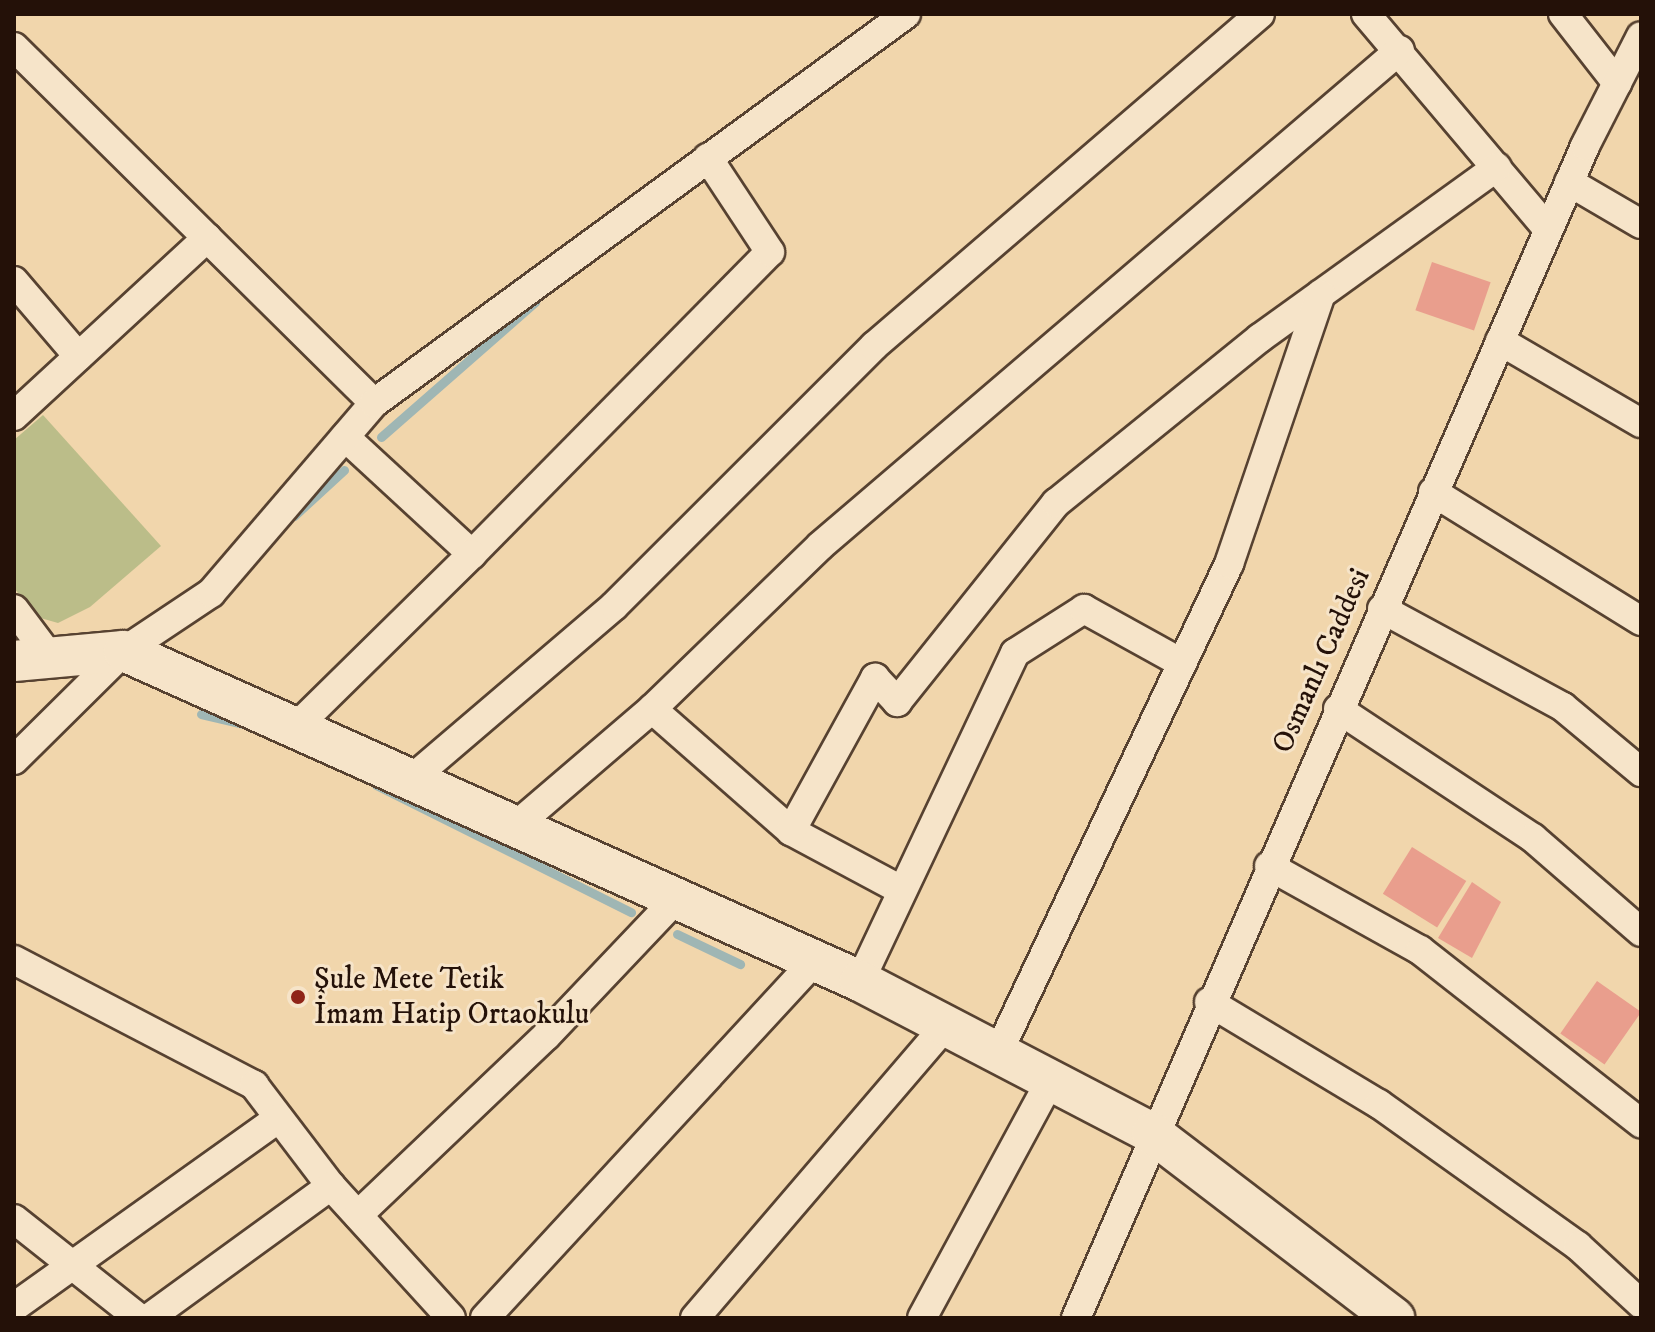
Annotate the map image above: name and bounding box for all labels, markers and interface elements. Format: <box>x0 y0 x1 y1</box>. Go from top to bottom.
street label: Osmanlı Caddesi <box>1265 563 1379 759</box>
place label: Şule Mete Tetik İmam Hatip Ortaokulu <box>314 962 589 1032</box>
marker: Şule Mete Tetik İmam Hatip Ortaokulu <box>289 988 307 1006</box>

